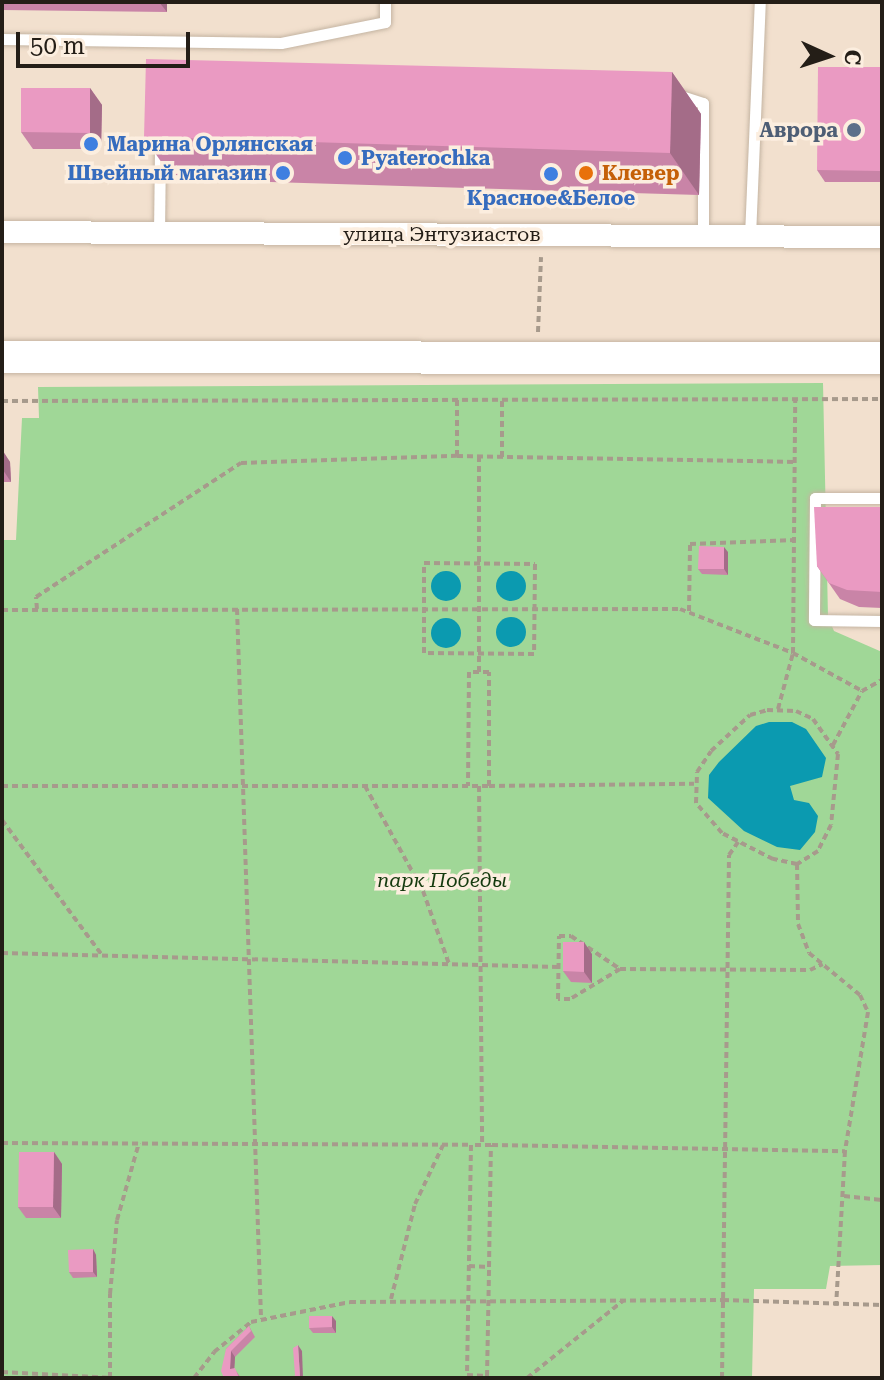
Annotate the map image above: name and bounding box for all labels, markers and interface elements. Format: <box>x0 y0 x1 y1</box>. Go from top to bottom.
scale bar <box>20 16 194 66</box>
north arrow <box>788 16 868 96</box>
text: 50 m <box>30 32 85 60</box>
text: С <box>840 49 865 66</box>
place label: Аврора <box>760 118 838 142</box>
marker: Аврора <box>845 121 863 139</box>
place label: Марина Орлянская <box>107 132 313 156</box>
marker: Марина Орлянская <box>82 135 100 153</box>
place label: Pyaterochka <box>361 146 490 170</box>
marker: Pyaterochka <box>336 149 354 167</box>
place label: Швейный магазин <box>67 161 267 185</box>
place label: Клевер <box>602 161 679 185</box>
marker: Швейный магазин <box>274 164 292 182</box>
marker: Клевер <box>577 164 595 182</box>
marker: Красное&Белое <box>542 165 560 183</box>
place label: Красное&Белое <box>467 186 635 210</box>
street label: улица Энтузиастов <box>343 222 541 246</box>
park label: парк Победы <box>377 868 507 892</box>

